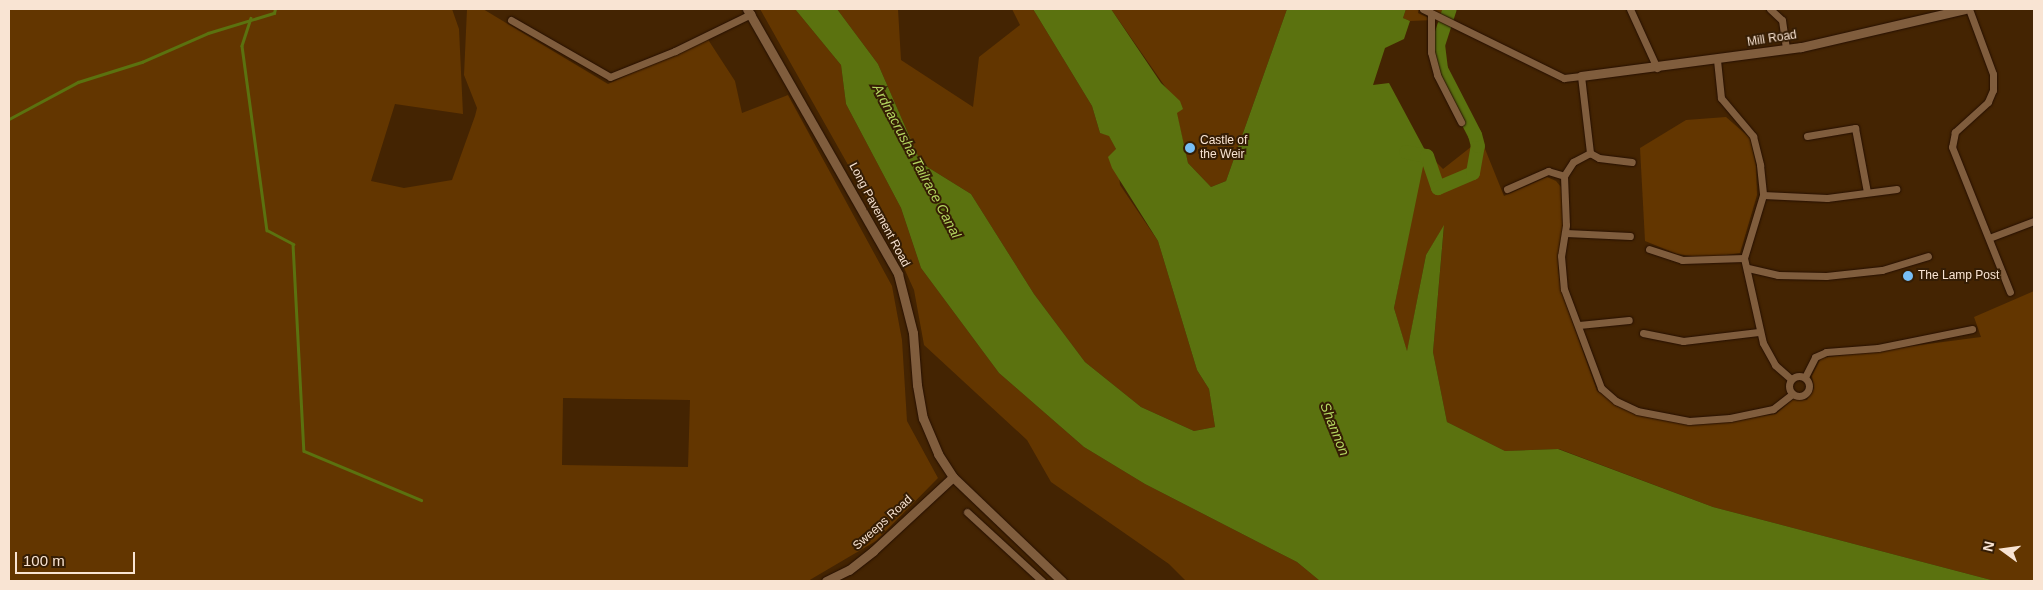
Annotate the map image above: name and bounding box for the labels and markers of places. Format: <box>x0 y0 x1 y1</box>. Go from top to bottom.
place label: Castle of the Weir <box>1200 134 1247 162</box>
marker: Castle of the Weir <box>1184 142 1196 154</box>
place label: The Lamp Post <box>1918 269 1999 283</box>
marker: The Lamp Post <box>1902 270 1914 282</box>

